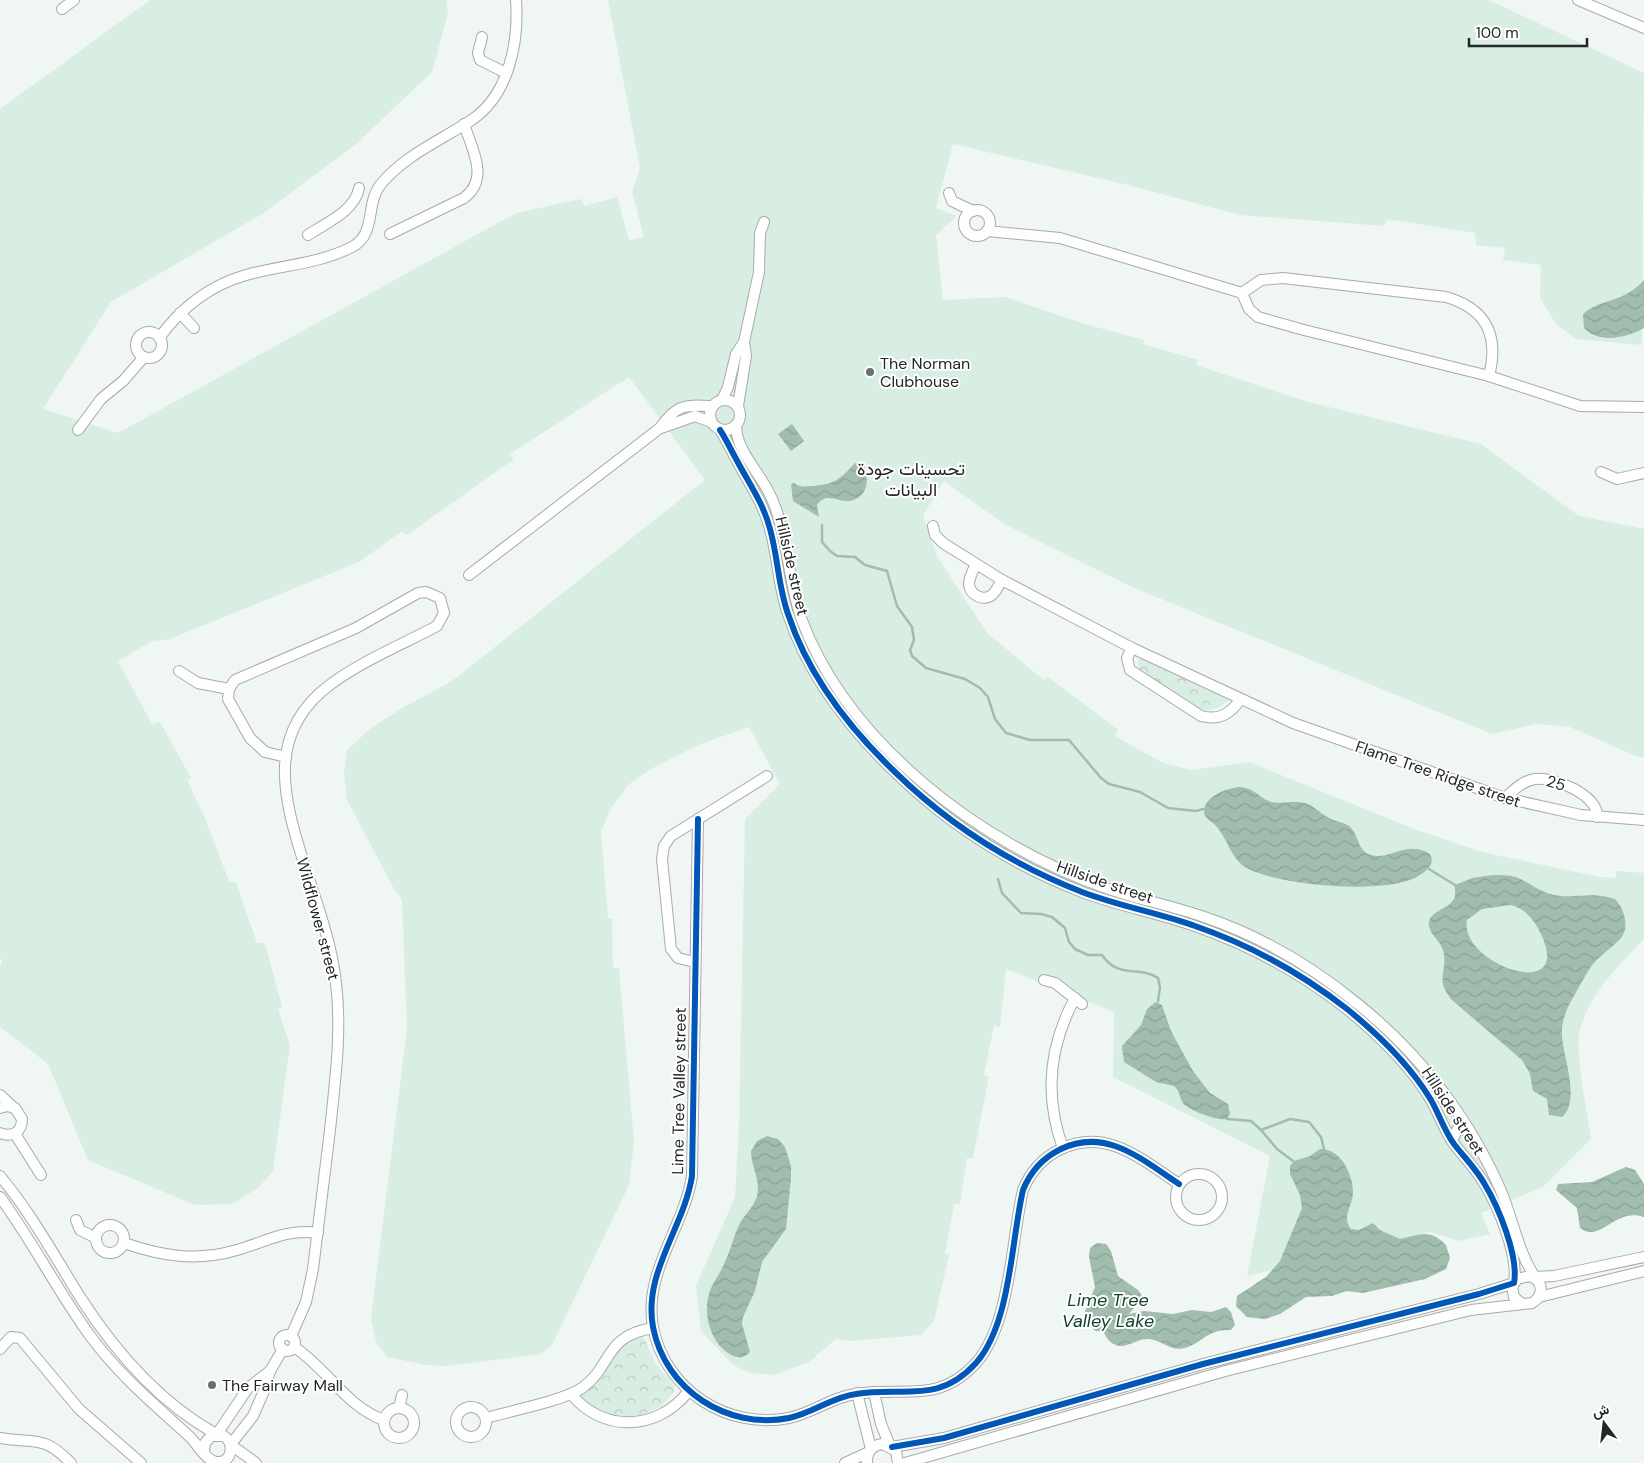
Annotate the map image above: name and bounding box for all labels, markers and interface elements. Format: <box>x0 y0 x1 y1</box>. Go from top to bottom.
scale bar <box>1469 15 1586 47</box>
text: 100 m <box>1476 23 1519 43</box>
place label: The Norman Clubhouse <box>880 353 970 392</box>
marker: The Norman Clubhouse <box>864 366 876 378</box>
district label: تحسينات جودة البيانات <box>857 457 965 502</box>
street label: Hillside street <box>770 514 814 618</box>
street label: Flame Tree Ridge street <box>1352 736 1524 812</box>
street label: 25 <box>1544 770 1568 796</box>
street label: Wildflower street <box>292 855 344 983</box>
street label: Hillside street <box>1054 856 1156 908</box>
street label: Lime Tree Valley street <box>667 1007 691 1175</box>
street label: Hillside street <box>1417 1063 1489 1159</box>
water label: Lime Tree Valley Lake <box>1062 1288 1154 1333</box>
place label: The Fairway Mall <box>222 1375 343 1396</box>
marker: The Fairway Mall <box>206 1379 218 1391</box>
north arrow <box>1579 1398 1629 1448</box>
text: ش <box>1590 1400 1611 1421</box>

